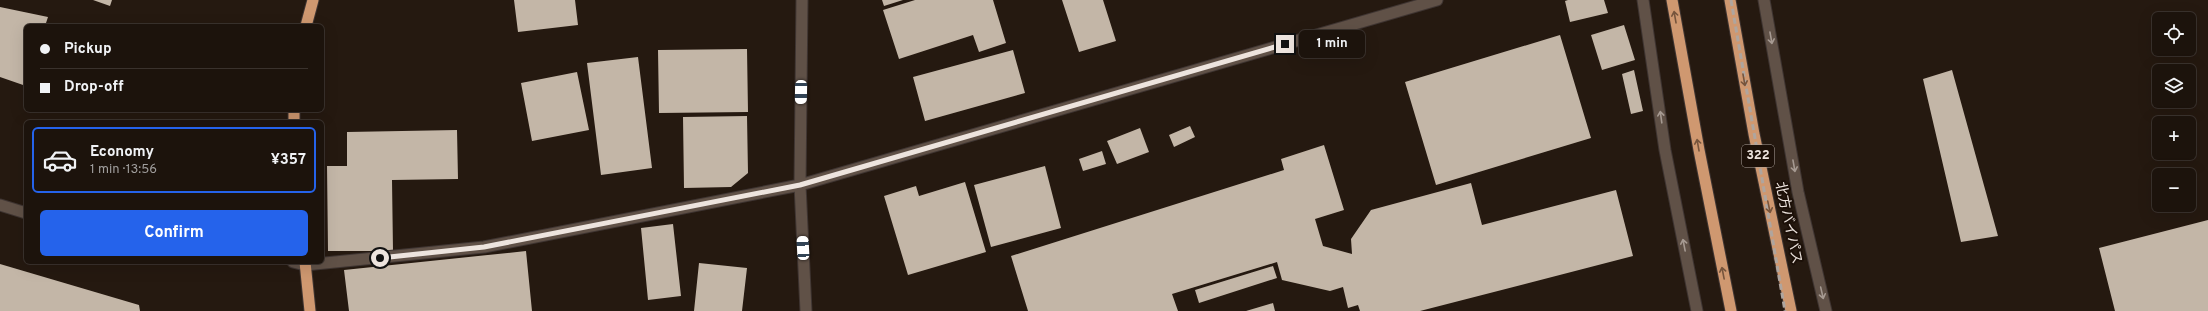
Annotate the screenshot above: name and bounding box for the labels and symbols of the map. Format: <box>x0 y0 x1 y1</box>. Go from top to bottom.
one-way arrow <box>1671 11 1679 24</box>
callout: 1 min <box>1299 30 1365 58</box>
one-way arrow <box>1767 32 1775 45</box>
route end <box>1276 35 1294 53</box>
one-way arrow <box>1740 73 1748 86</box>
car <box>795 80 807 104</box>
one-way arrow <box>1657 111 1665 124</box>
one-way arrow <box>1694 139 1702 152</box>
road number: 322 <box>1742 145 1774 167</box>
one-way arrow <box>1790 160 1798 173</box>
street label: 北方バイパス <box>1771 180 1806 266</box>
one-way arrow <box>1766 201 1774 214</box>
car <box>796 236 810 260</box>
one-way arrow <box>1680 239 1688 252</box>
route start <box>371 249 389 267</box>
one-way arrow <box>1719 267 1727 280</box>
one-way arrow <box>1818 287 1826 300</box>

